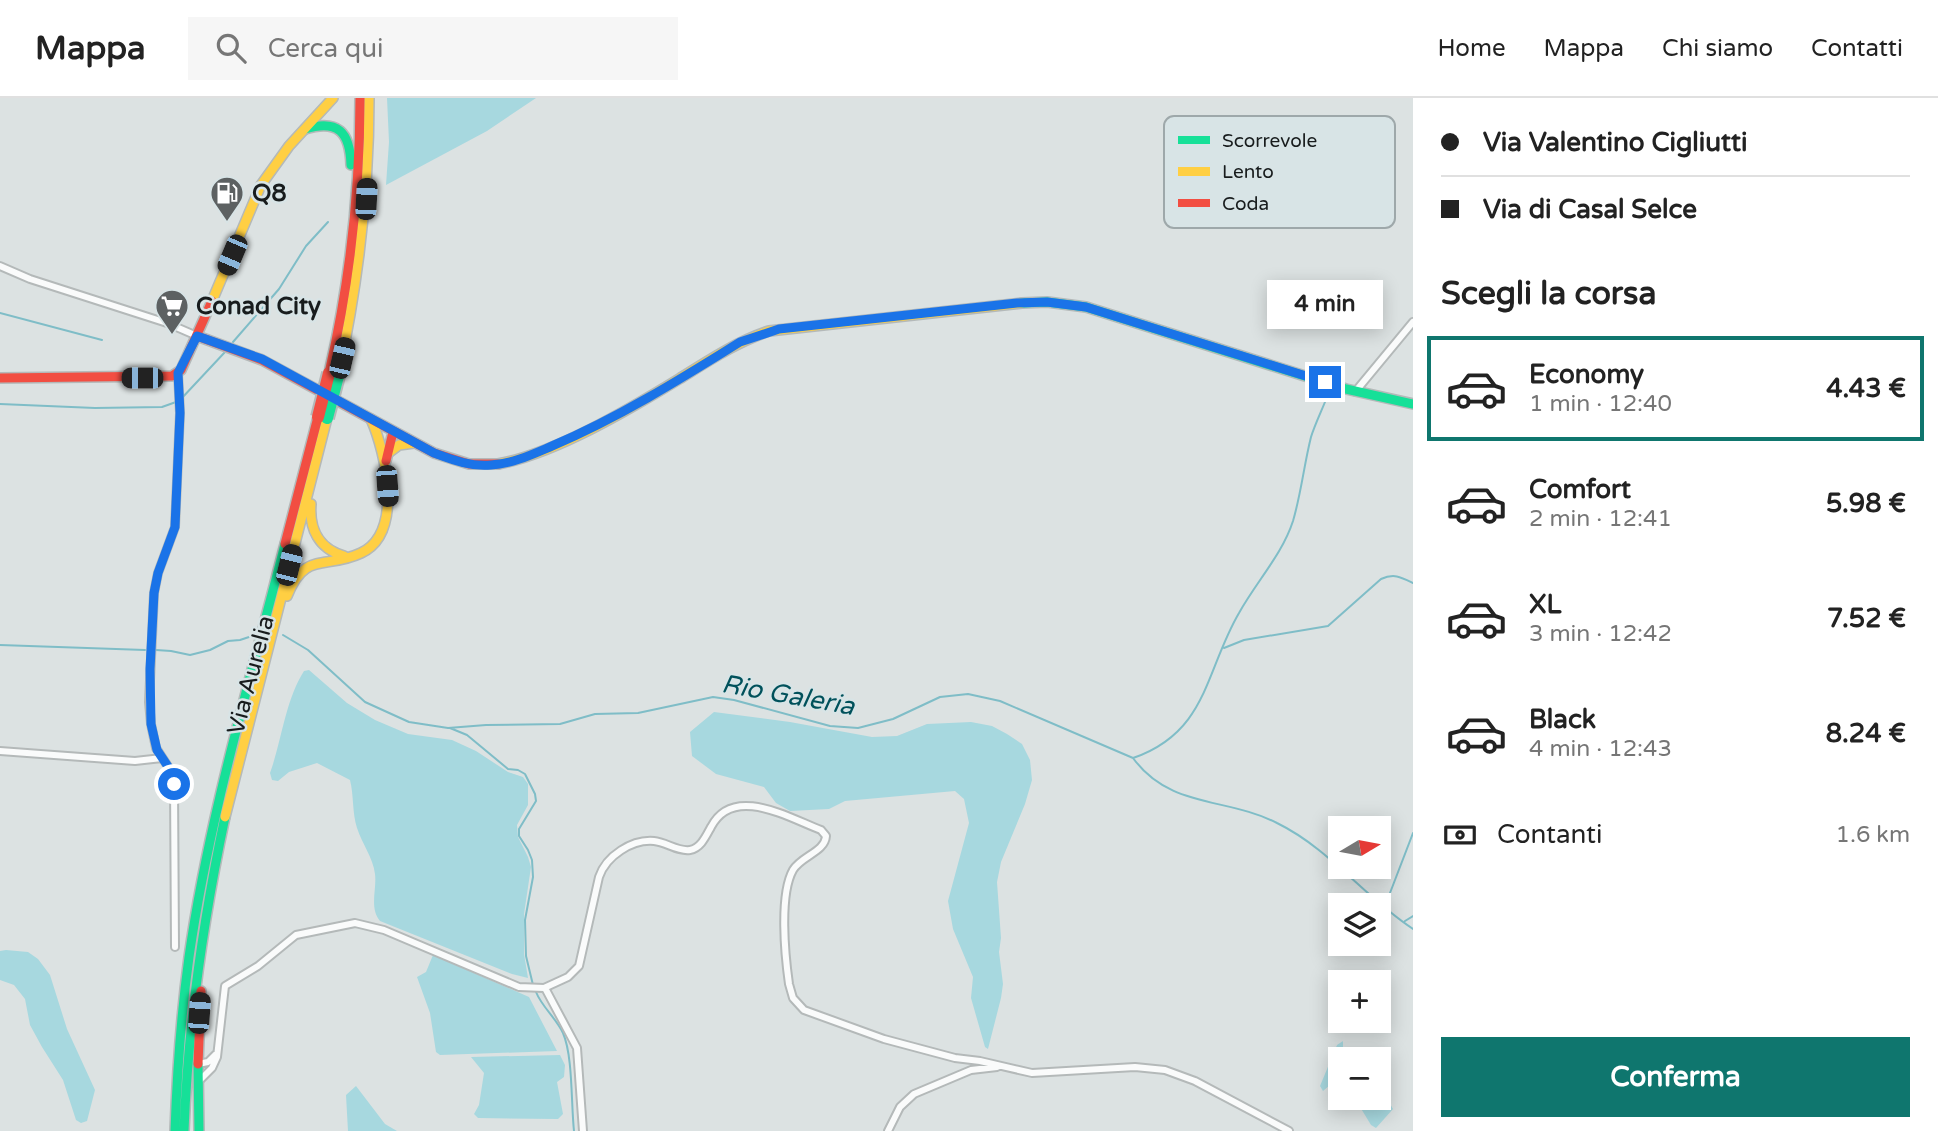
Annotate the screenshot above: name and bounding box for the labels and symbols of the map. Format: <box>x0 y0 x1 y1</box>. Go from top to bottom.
legend <box>1164 116 1395 228</box>
text: Scorrevole <box>1222 130 1317 152</box>
text: Lento <box>1222 161 1274 183</box>
fuel station icon: Q8 <box>208 174 246 223</box>
car <box>355 177 378 221</box>
place label: Q8 <box>252 179 287 208</box>
text: Coda <box>1222 193 1269 215</box>
car <box>215 232 250 278</box>
callout: 4 min <box>1267 280 1383 330</box>
supermarket icon: Conad City <box>153 287 191 336</box>
place label: Conad City <box>196 292 321 321</box>
car <box>328 335 357 381</box>
route end <box>1309 366 1341 398</box>
car <box>122 368 164 389</box>
car <box>376 464 399 508</box>
car <box>274 542 305 588</box>
street label: Via Aurelia <box>221 612 281 738</box>
water label: Rio Galeria <box>719 668 858 722</box>
route start <box>158 768 190 800</box>
north arrow <box>1328 816 1391 878</box>
car <box>188 991 211 1035</box>

